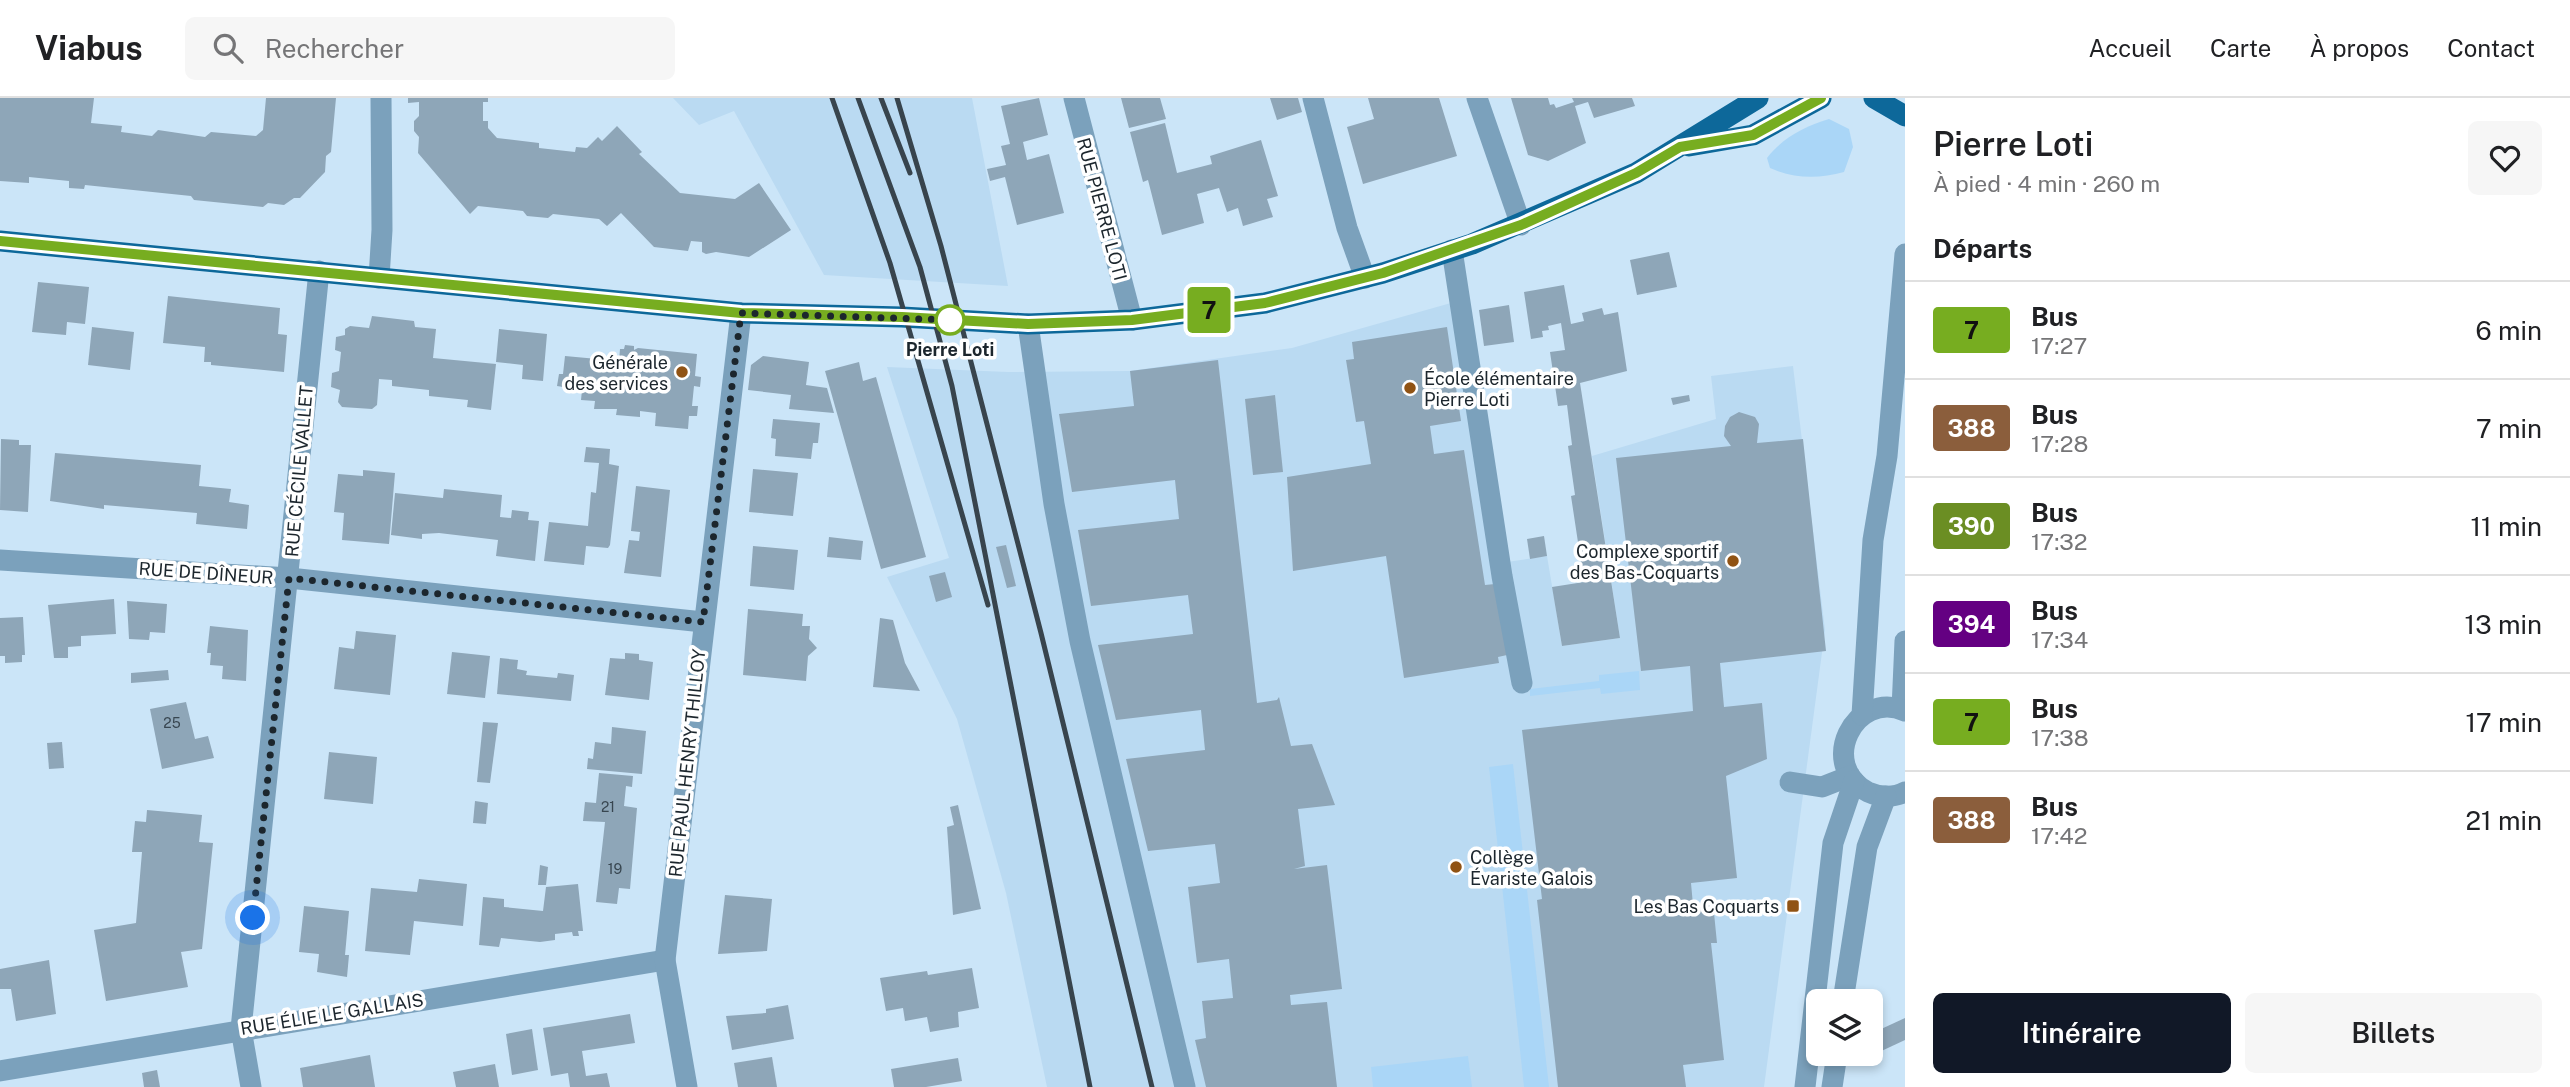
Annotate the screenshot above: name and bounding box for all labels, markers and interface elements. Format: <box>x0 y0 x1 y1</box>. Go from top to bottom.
search box <box>185 17 675 80</box>
text: Viabus <box>35 29 143 67</box>
icon: search <box>209 29 247 67</box>
text: Rechercher <box>265 33 404 64</box>
text: Accueil <box>2089 34 2172 62</box>
text: Carte <box>2210 34 2271 62</box>
text: À propos <box>2309 34 2409 62</box>
text: Contact <box>2447 34 2535 62</box>
button: heart <box>2468 121 2542 195</box>
text: Pierre Loti <box>1933 125 2093 163</box>
street label: RUE PIERRE LOTI <box>1073 135 1131 283</box>
text: À pied · 4 min · 260 m <box>1933 170 2160 197</box>
text: Départs <box>1933 233 2032 264</box>
line badge: 7 <box>1186 287 1232 333</box>
text: 7 <box>1201 296 1217 324</box>
text: Bus <box>2031 301 2078 332</box>
marker: Pierre Loti <box>935 305 965 335</box>
text: 6 min <box>2475 315 2542 346</box>
text: 7 <box>1964 316 1979 344</box>
text: 17:27 <box>2031 332 2087 359</box>
place label: Pierre Loti <box>906 339 994 360</box>
place label: Générale des services <box>565 352 668 394</box>
marker: Générale des services <box>674 364 690 380</box>
place label: École élémentaire Pierre Loti <box>1424 367 1574 410</box>
marker: École élémentaire Pierre Loti <box>1402 380 1418 396</box>
street label: RUE CÉCILE VALLET <box>280 384 317 558</box>
text: Bus <box>2031 399 2078 430</box>
text: 7 min <box>2476 413 2542 444</box>
text: 388 <box>1947 414 1996 442</box>
text: 17:28 <box>2031 430 2088 457</box>
text: Bus <box>2031 497 2078 528</box>
text: 11 min <box>2470 511 2542 542</box>
text: 390 <box>1948 512 1995 540</box>
text: 17:32 <box>2031 528 2088 555</box>
place label: Complexe sportif des Bas-Coquarts <box>1570 541 1719 583</box>
marker: Complexe sportif des Bas-Coquarts <box>1725 553 1741 569</box>
street label: RUE DE DÎNEUR <box>138 558 274 588</box>
text: Bus <box>2031 595 2078 626</box>
text: 13 min <box>2465 609 2542 640</box>
text: 394 <box>1948 610 1995 638</box>
text: 17:34 <box>2031 626 2088 653</box>
street label: RUE PAUL HENRY THILLOY <box>665 648 709 878</box>
text: Bus <box>2031 693 2078 724</box>
text: 17 min <box>2465 707 2542 738</box>
text: 7 <box>1964 708 1979 736</box>
house number: 25 <box>163 715 181 731</box>
text: 17:38 <box>2031 724 2089 751</box>
text: Bus <box>2031 791 2078 822</box>
house number: 21 <box>601 799 615 815</box>
text: 21 min <box>2466 805 2542 836</box>
text: 388 <box>1947 806 1996 834</box>
text: 17:42 <box>2031 822 2087 849</box>
place label: Collège Évariste Galois <box>1470 847 1593 889</box>
marker: Collège Évariste Galois <box>1448 859 1464 875</box>
house number: 19 <box>608 861 622 877</box>
place label: Les Bas Coquarts <box>1634 896 1779 917</box>
marker: Les Bas Coquarts <box>1785 898 1801 914</box>
your location <box>235 900 270 935</box>
street label: RUE ÉLIE LE GALLAIS <box>239 988 425 1039</box>
map controls <box>1806 989 1883 1066</box>
button: layers <box>1806 989 1883 1066</box>
button: Itinéraire <box>1933 993 2231 1073</box>
button: Billets <box>2245 993 2542 1073</box>

